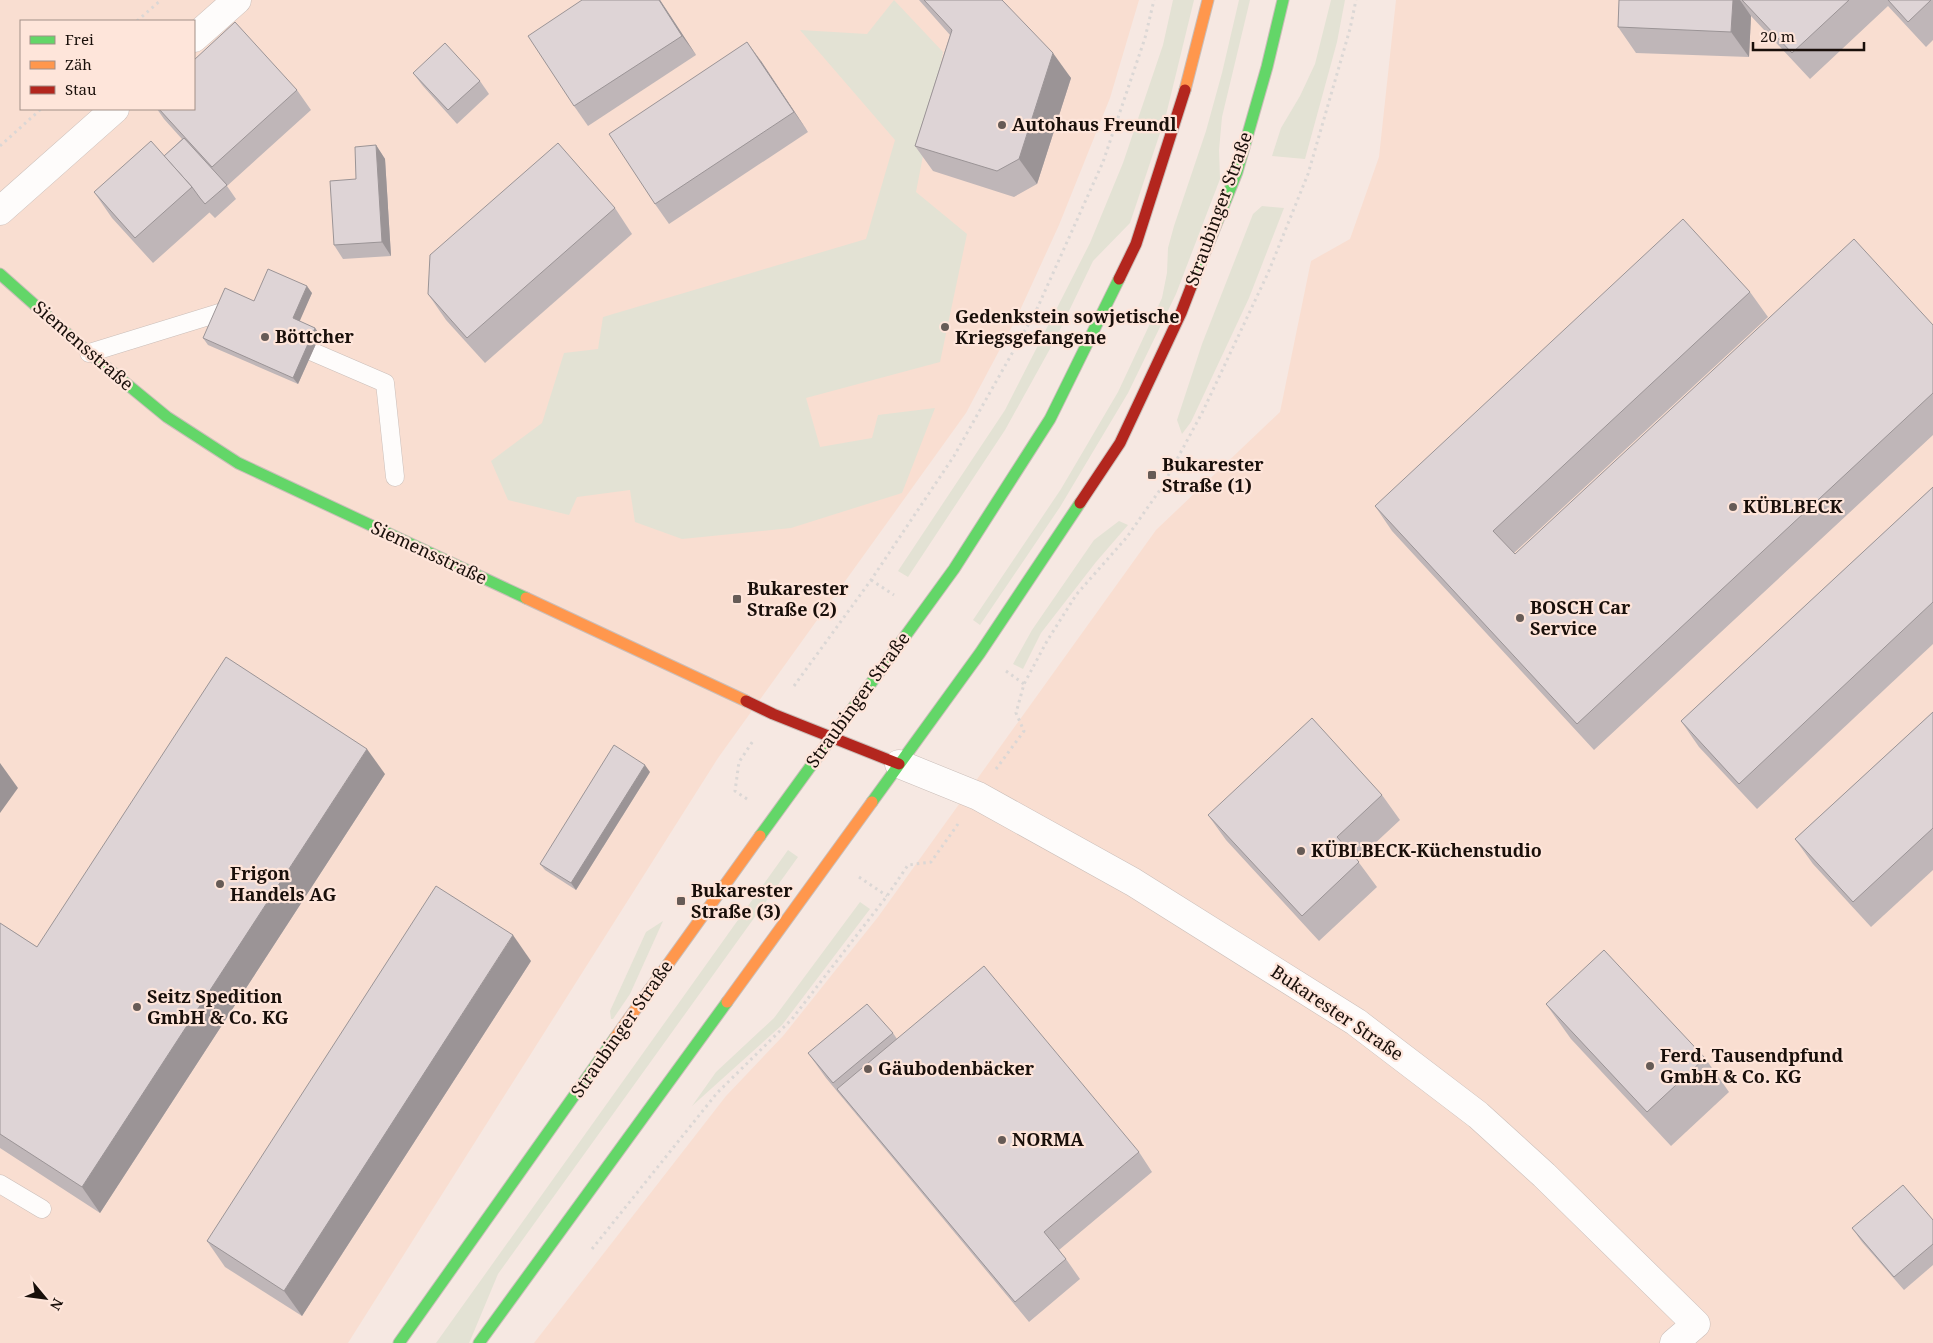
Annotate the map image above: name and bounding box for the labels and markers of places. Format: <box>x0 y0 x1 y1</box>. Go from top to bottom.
place label: Autohaus Freundl <box>1012 112 1177 136</box>
marker: Autohaus Freundl <box>996 119 1008 131</box>
place label: Gedenkstein sowjetische Kriegsgefangene <box>955 304 1180 349</box>
marker: Gedenkstein sowjetische Kriegsgefangene <box>939 321 951 333</box>
place label: Böttcher <box>275 324 355 348</box>
marker: Böttcher <box>259 331 271 343</box>
place label: Bukarester Straße (1) <box>1162 452 1264 497</box>
marker: Bukarester Straße (1) <box>1146 469 1158 481</box>
place label: KÜBLBECK <box>1743 494 1843 518</box>
marker: KÜBLBECK <box>1727 501 1739 513</box>
place label: Bukarester Straße (2) <box>747 576 849 621</box>
marker: Bukarester Straße (2) <box>731 593 743 605</box>
place label: BOSCH Car Service <box>1530 595 1631 640</box>
marker: BOSCH Car Service <box>1514 612 1526 624</box>
place label: KÜBLBECK-Küchenstudio <box>1311 838 1542 862</box>
marker: KÜBLBECK-Küchenstudio <box>1295 845 1307 857</box>
place label: Frigon Handels AG <box>230 861 336 906</box>
marker: Frigon Handels AG <box>214 878 226 890</box>
place label: Bukarester Straße (3) <box>691 878 793 923</box>
marker: Bukarester Straße (3) <box>675 895 687 907</box>
place label: Seitz Spedition GmbH & Co. KG <box>147 984 289 1029</box>
marker: Seitz Spedition GmbH & Co. KG <box>131 1001 143 1013</box>
place label: Ferd. Tausendpfund GmbH & Co. KG <box>1660 1043 1843 1088</box>
place label: Gäubodenbäcker <box>878 1056 1035 1080</box>
marker: Ferd. Tausendpfund GmbH & Co. KG <box>1644 1060 1656 1072</box>
marker: Gäubodenbäcker <box>862 1063 874 1075</box>
place label: NORMA <box>1012 1127 1084 1151</box>
marker: NORMA <box>996 1134 1008 1146</box>

